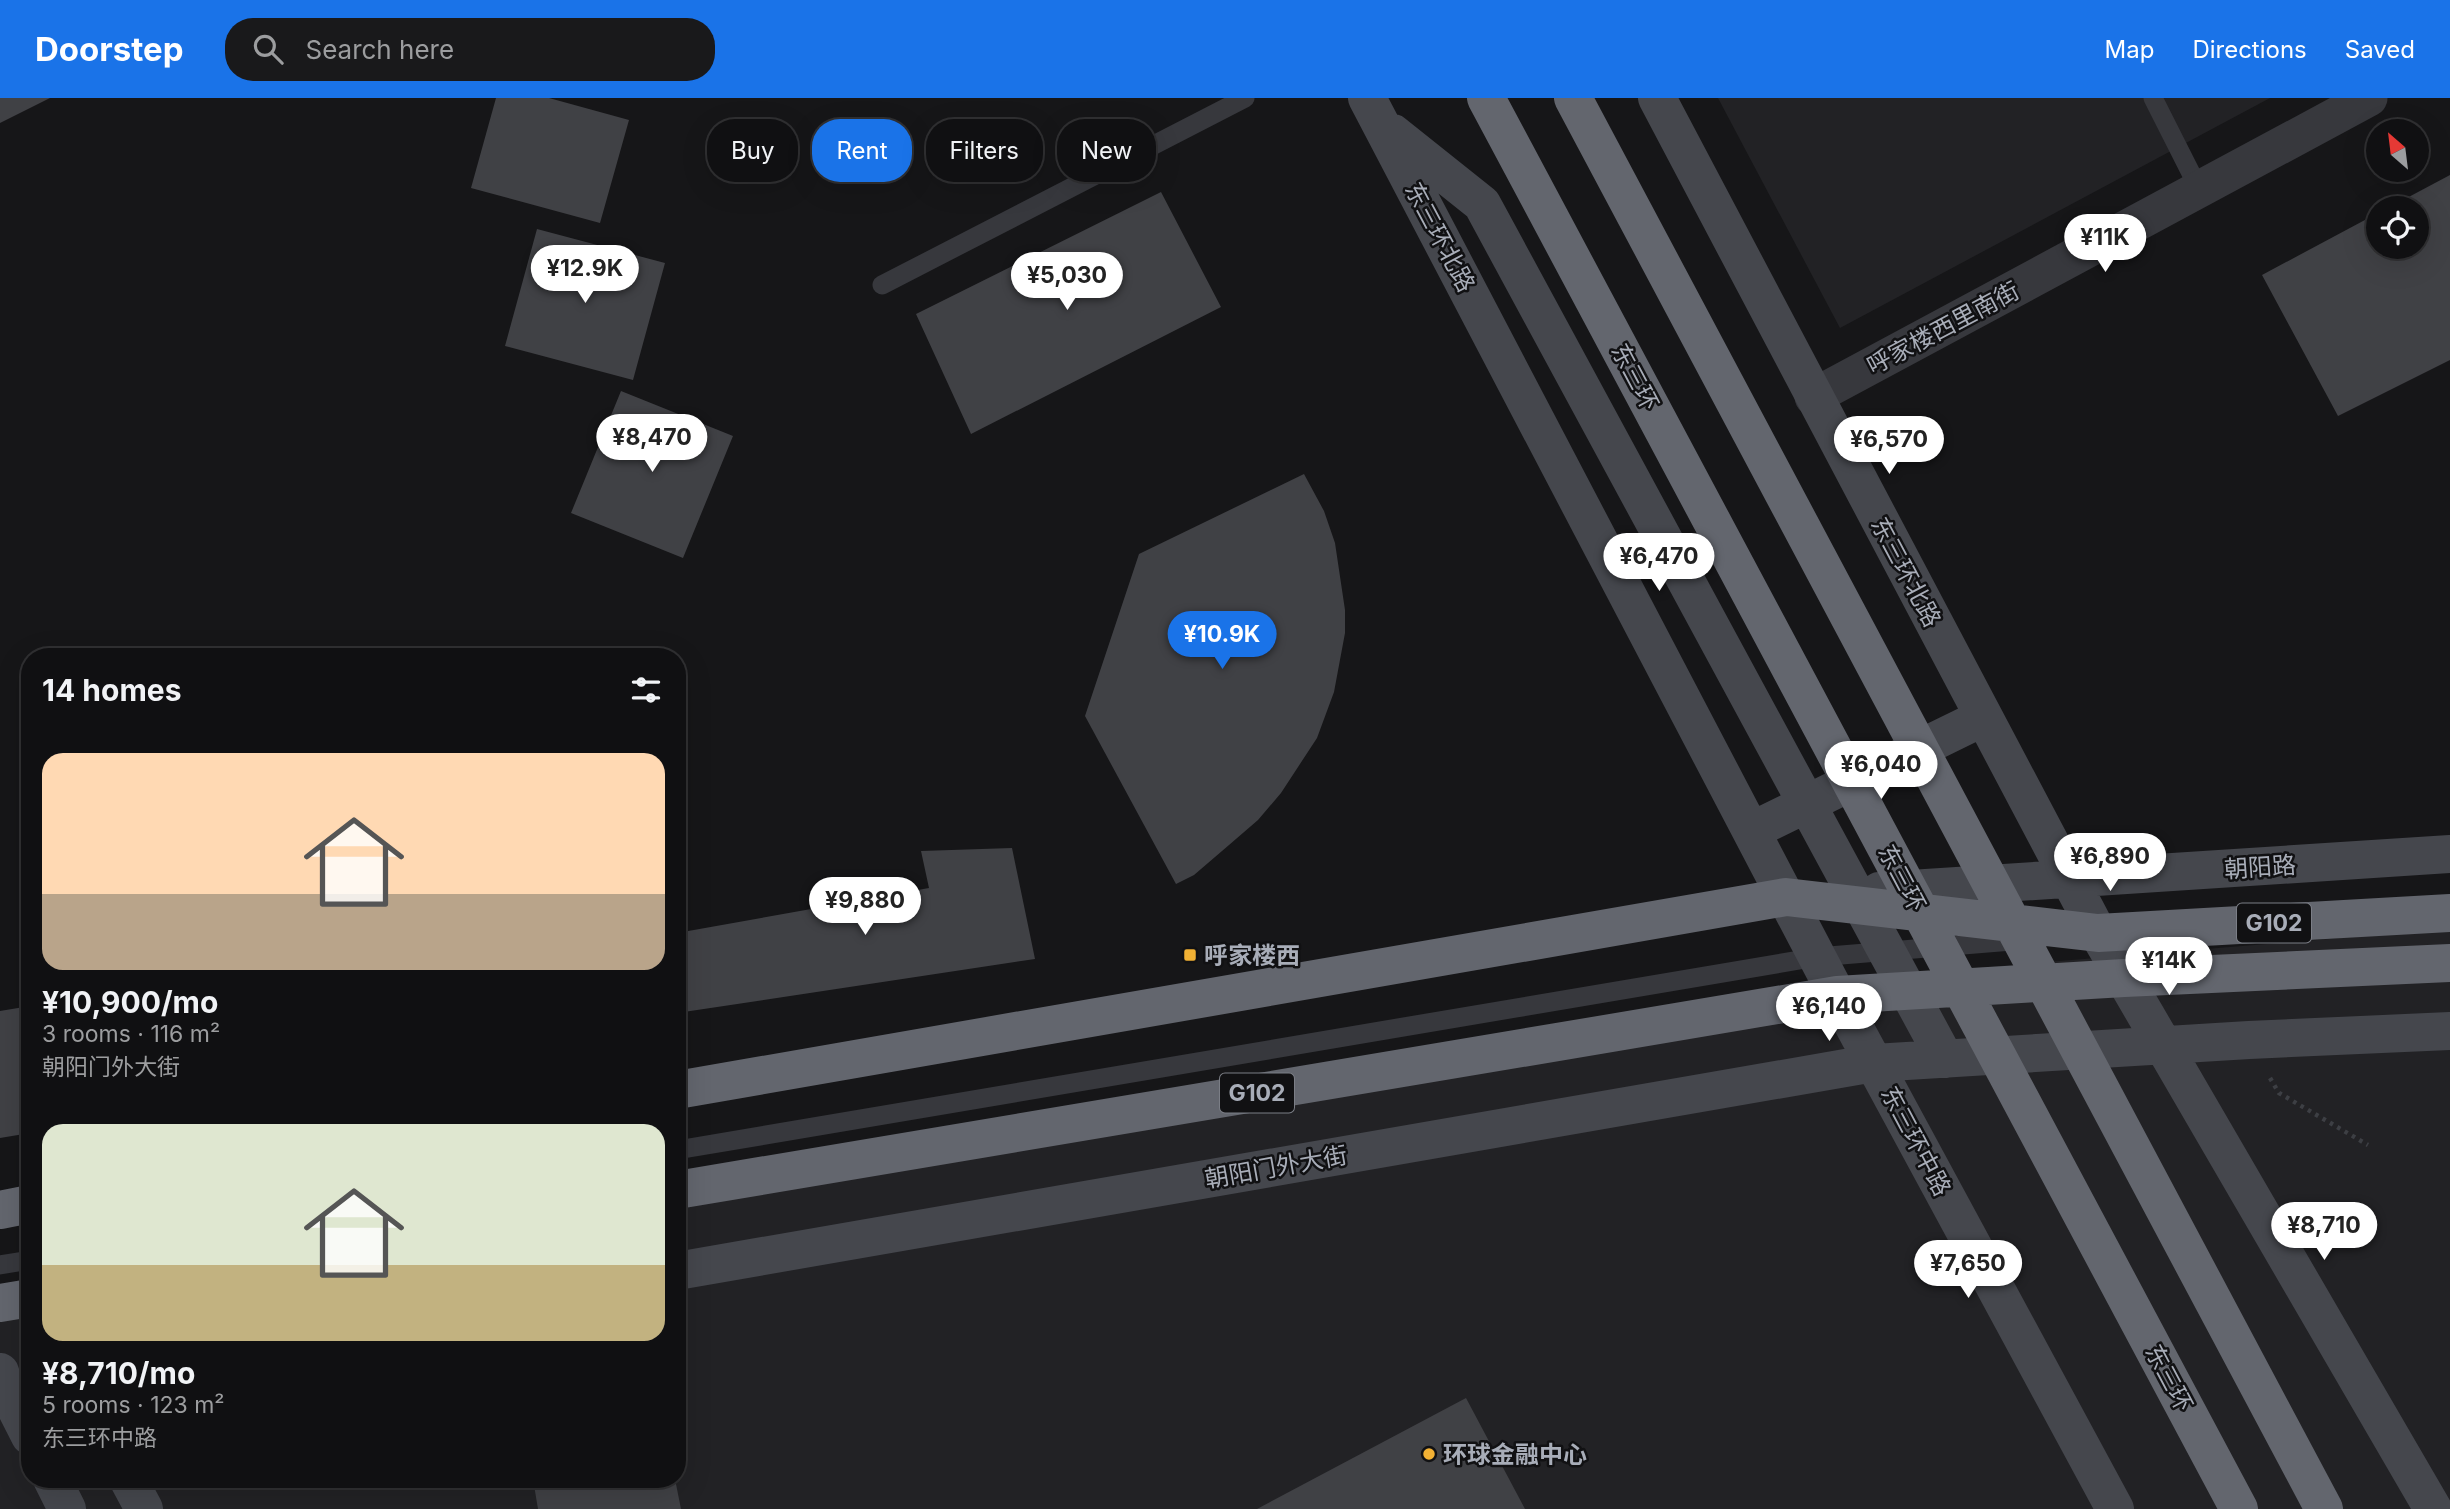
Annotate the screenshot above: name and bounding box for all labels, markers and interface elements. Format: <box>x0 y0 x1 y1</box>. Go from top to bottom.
search box <box>225 18 715 81</box>
text: Doorstep <box>35 29 183 69</box>
icon: search <box>249 30 287 68</box>
text: Search here <box>305 34 454 65</box>
text: Map <box>2105 35 2154 64</box>
text: Directions <box>2192 35 2307 64</box>
text: Saved <box>2345 35 2415 64</box>
chip: Buy <box>707 119 798 182</box>
chip: Rent <box>812 119 912 182</box>
chip: Filters <box>926 119 1043 182</box>
chip: New <box>1057 119 1156 182</box>
north arrow <box>2366 119 2429 182</box>
map controls <box>2366 119 2429 259</box>
street label: 东三环北路 <box>1399 177 1481 297</box>
button: locate <box>2366 196 2429 259</box>
pin: ¥11K <box>2064 214 2146 274</box>
text: ¥11K <box>2080 223 2130 251</box>
pin: ¥12.9K <box>528 246 642 305</box>
pin: ¥5,030 <box>1010 252 1124 312</box>
text: ¥12.9K <box>547 254 623 282</box>
text: ¥5,030 <box>1027 261 1107 289</box>
street label: 呼家楼西里南街 <box>1862 276 2024 380</box>
street label: 东三环 <box>1605 338 1665 416</box>
pin: ¥8,470 <box>595 414 709 474</box>
pin: ¥6,570 <box>1832 416 1946 476</box>
text: ¥8,470 <box>612 423 692 451</box>
text: ¥6,570 <box>1850 425 1928 453</box>
street label: 东三环北路 <box>1865 512 1947 632</box>
pin: ¥6,470 <box>1602 533 1716 593</box>
text: ¥6,470 <box>1619 542 1699 570</box>
pin: ¥10.9K <box>1165 612 1279 671</box>
text: ¥10.9K <box>1184 620 1260 648</box>
icon: filters <box>627 671 665 709</box>
text: 14 homes <box>42 672 181 708</box>
pin: ¥6,040 <box>1824 742 1938 801</box>
text: ¥6,040 <box>1841 750 1921 778</box>
icon: home <box>291 799 417 925</box>
pin: ¥6,890 <box>2053 834 2167 893</box>
street label: 东三环 <box>1872 839 1932 917</box>
text: ¥6,890 <box>2070 842 2150 870</box>
street label: 朝阳路 <box>2223 850 2297 884</box>
pin: ¥9,880 <box>808 878 922 937</box>
text: ¥9,880 <box>825 886 905 914</box>
road number: G102 <box>2237 904 2311 943</box>
pin: ¥14K <box>2128 937 2210 997</box>
place label: 呼家楼西 <box>1204 941 1300 970</box>
text: ¥14K <box>2141 946 2197 974</box>
marker: 呼家楼西 <box>1182 947 1198 963</box>
text: ¥10,900/mo <box>42 984 218 1020</box>
pin: ¥6,140 <box>1772 984 1886 1043</box>
text: ¥6,140 <box>1792 992 1866 1020</box>
text: 3 rooms · 116 m² <box>42 1020 220 1048</box>
text: 朝阳门外大街 <box>42 1053 180 1081</box>
road number: G102 <box>1220 1074 1294 1112</box>
street label: 东三环中路 <box>1875 1081 1957 1201</box>
street label: 朝阳门外大街 <box>1203 1140 1349 1194</box>
icon: home <box>291 1170 417 1296</box>
pin: ¥8,710 <box>2267 1202 2381 1262</box>
text: ¥8,710 <box>2287 1211 2361 1239</box>
pin: ¥7,650 <box>1911 1240 2025 1300</box>
text: ¥7,650 <box>1930 1249 2006 1277</box>
street label: 东三环 <box>2139 1339 2199 1417</box>
text: ¥8,710/mo <box>42 1355 195 1391</box>
text: 5 rooms · 123 m² <box>42 1391 225 1419</box>
text: 东三环中路 <box>42 1424 157 1452</box>
place label: 环球金融中心 <box>1443 1440 1587 1469</box>
marker: 环球金融中心 <box>1421 1446 1437 1462</box>

